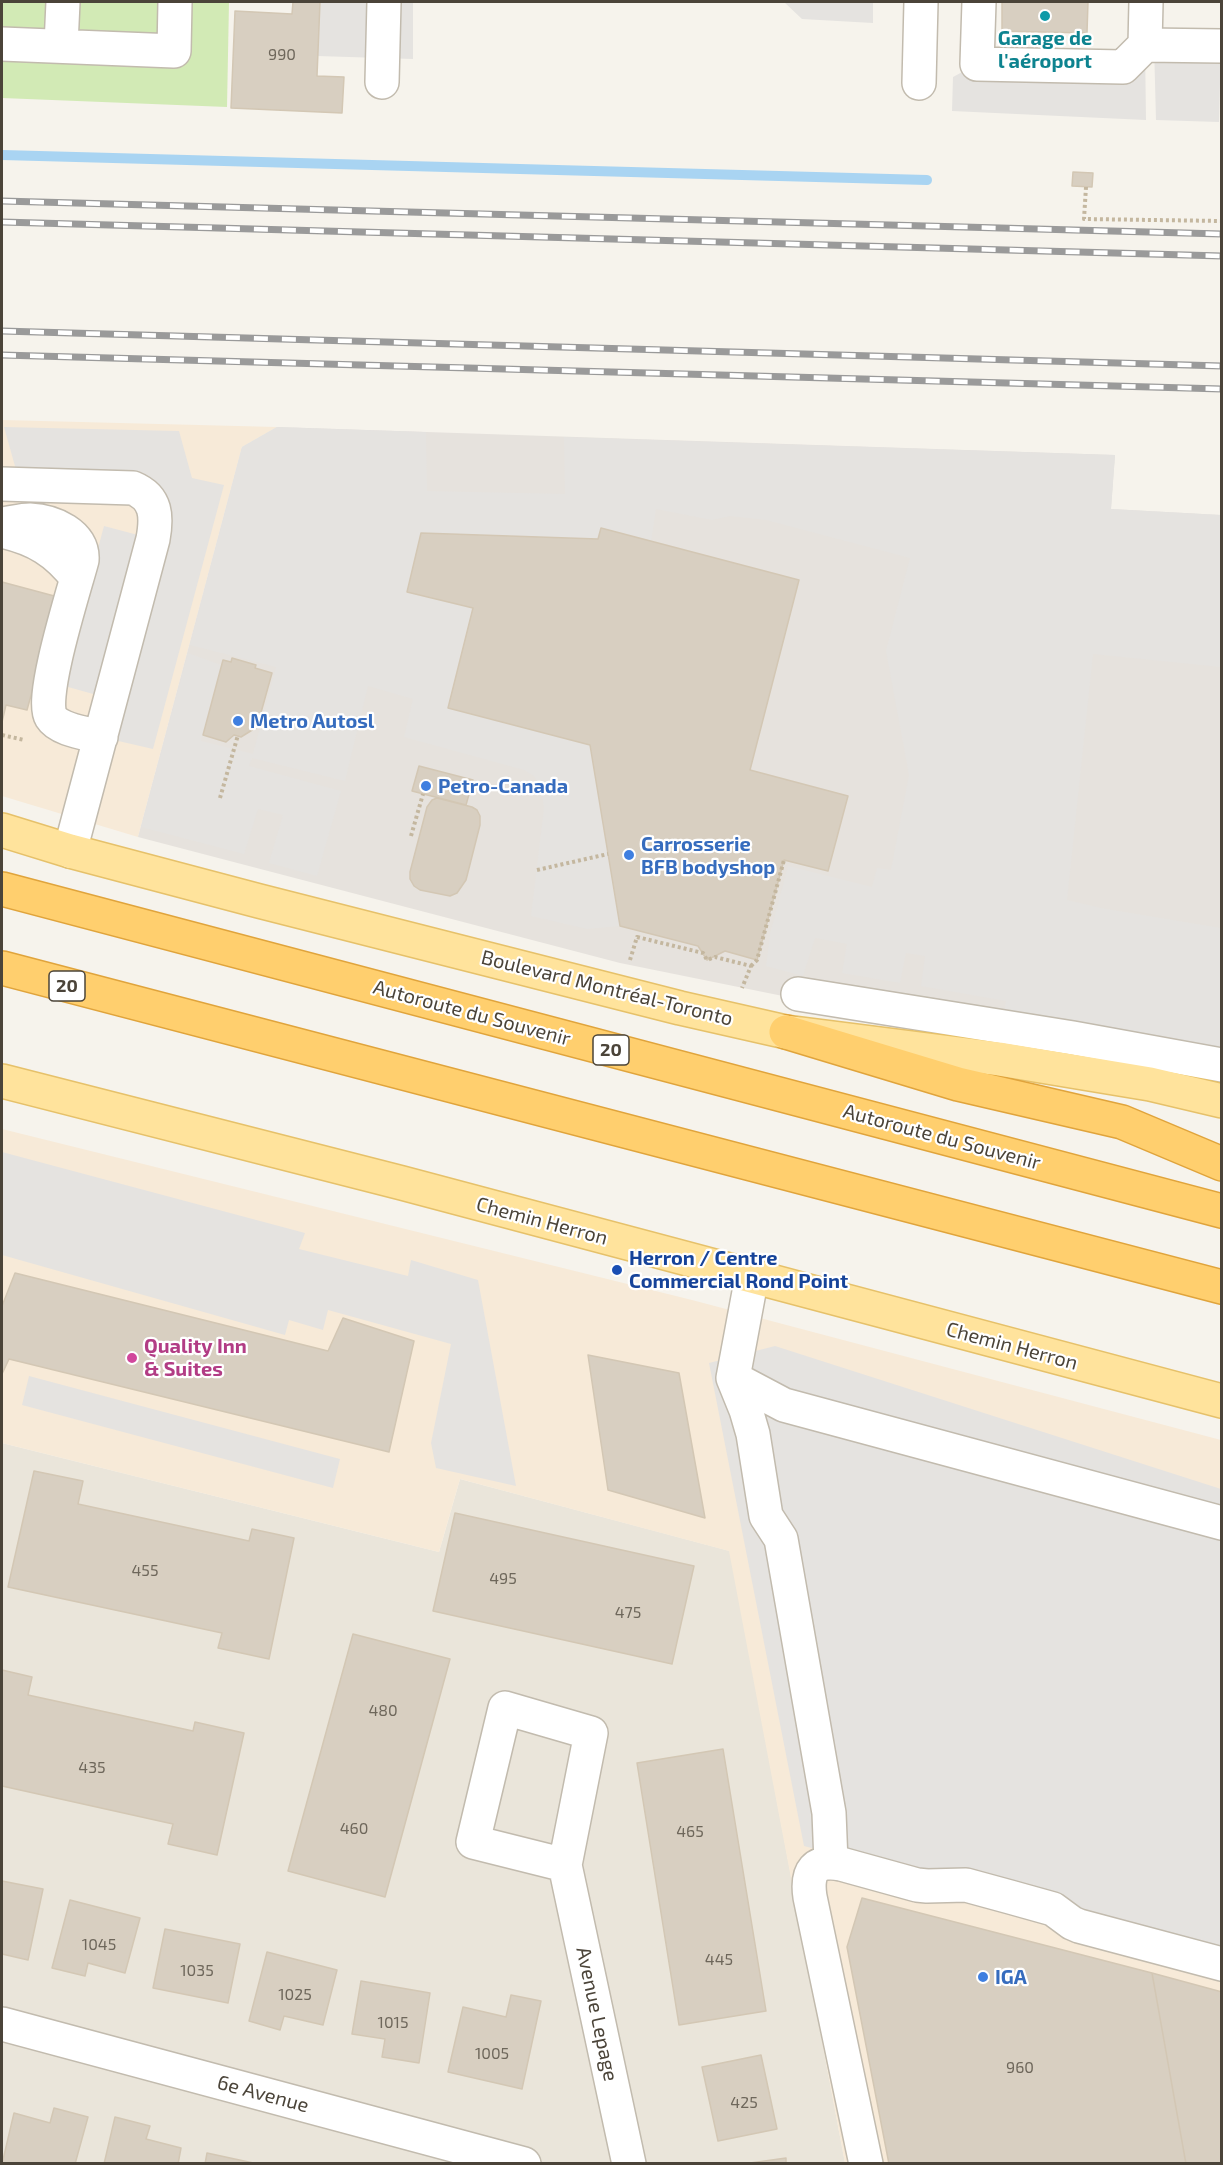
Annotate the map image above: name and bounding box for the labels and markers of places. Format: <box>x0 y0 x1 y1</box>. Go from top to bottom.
marker: Garage de l'aéroport <box>1038 9 1052 23</box>
place label: Garage de l'aéroport <box>998 26 1092 73</box>
place label: Metro Autosl <box>250 709 374 733</box>
marker: Metro Autosl <box>231 714 245 728</box>
place label: Petro-Canada <box>438 774 568 798</box>
marker: Petro-Canada <box>419 779 433 793</box>
place label: Carrosserie BFB bodyshop <box>641 832 775 879</box>
marker: Carrosserie BFB bodyshop <box>622 848 636 862</box>
place label: Herron / Centre Commercial Rond Point <box>629 1246 848 1293</box>
marker: Herron / Centre Commercial Rond Point <box>610 1263 624 1277</box>
place label: Quality Inn & Suites <box>144 1334 247 1381</box>
marker: Quality Inn & Suites <box>125 1351 139 1365</box>
place label: IGA <box>995 1965 1027 1989</box>
marker: IGA <box>976 1970 990 1984</box>

